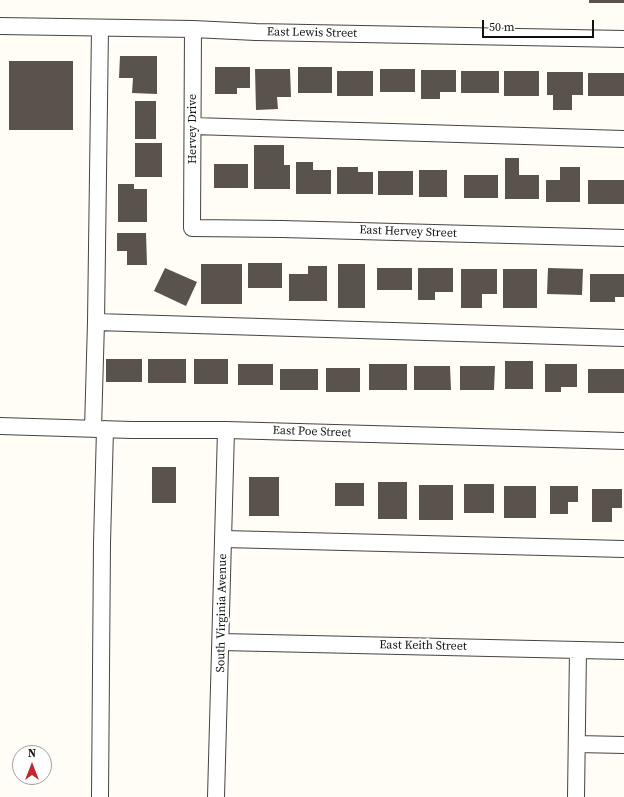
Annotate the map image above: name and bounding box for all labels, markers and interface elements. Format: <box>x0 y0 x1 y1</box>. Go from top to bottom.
scale bar <box>484 12 596 38</box>
text: 50 m <box>489 19 515 35</box>
street label: East Lewis Street <box>267 25 357 41</box>
street label: Hervey Drive <box>186 94 200 164</box>
street label: East Hervey Street <box>359 223 457 241</box>
street label: East Poe Street <box>272 423 352 441</box>
street label: South Virginia Avenue <box>214 554 230 672</box>
street label: East Keith Street <box>379 638 467 654</box>
north arrow <box>12 745 52 785</box>
text: N <box>28 746 36 761</box>

